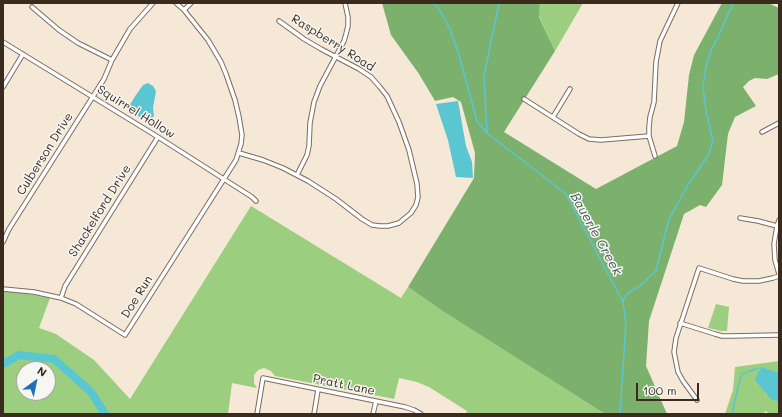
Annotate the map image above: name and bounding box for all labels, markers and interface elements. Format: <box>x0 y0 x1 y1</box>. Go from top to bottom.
street label: Raspberry Road <box>289 12 377 74</box>
street label: Squirrel Hollow <box>94 82 178 142</box>
street label: Culberson Drive <box>14 110 76 198</box>
street label: Shackelford Drive <box>66 162 134 260</box>
water label: Bauerle Creek <box>567 190 625 278</box>
street label: Doe Run <box>118 273 156 321</box>
north arrow <box>16 361 56 401</box>
text: N <box>35 363 50 380</box>
street label: Pratt Lane <box>312 371 376 399</box>
scale bar <box>638 375 701 401</box>
text: 100 m <box>643 382 677 398</box>

